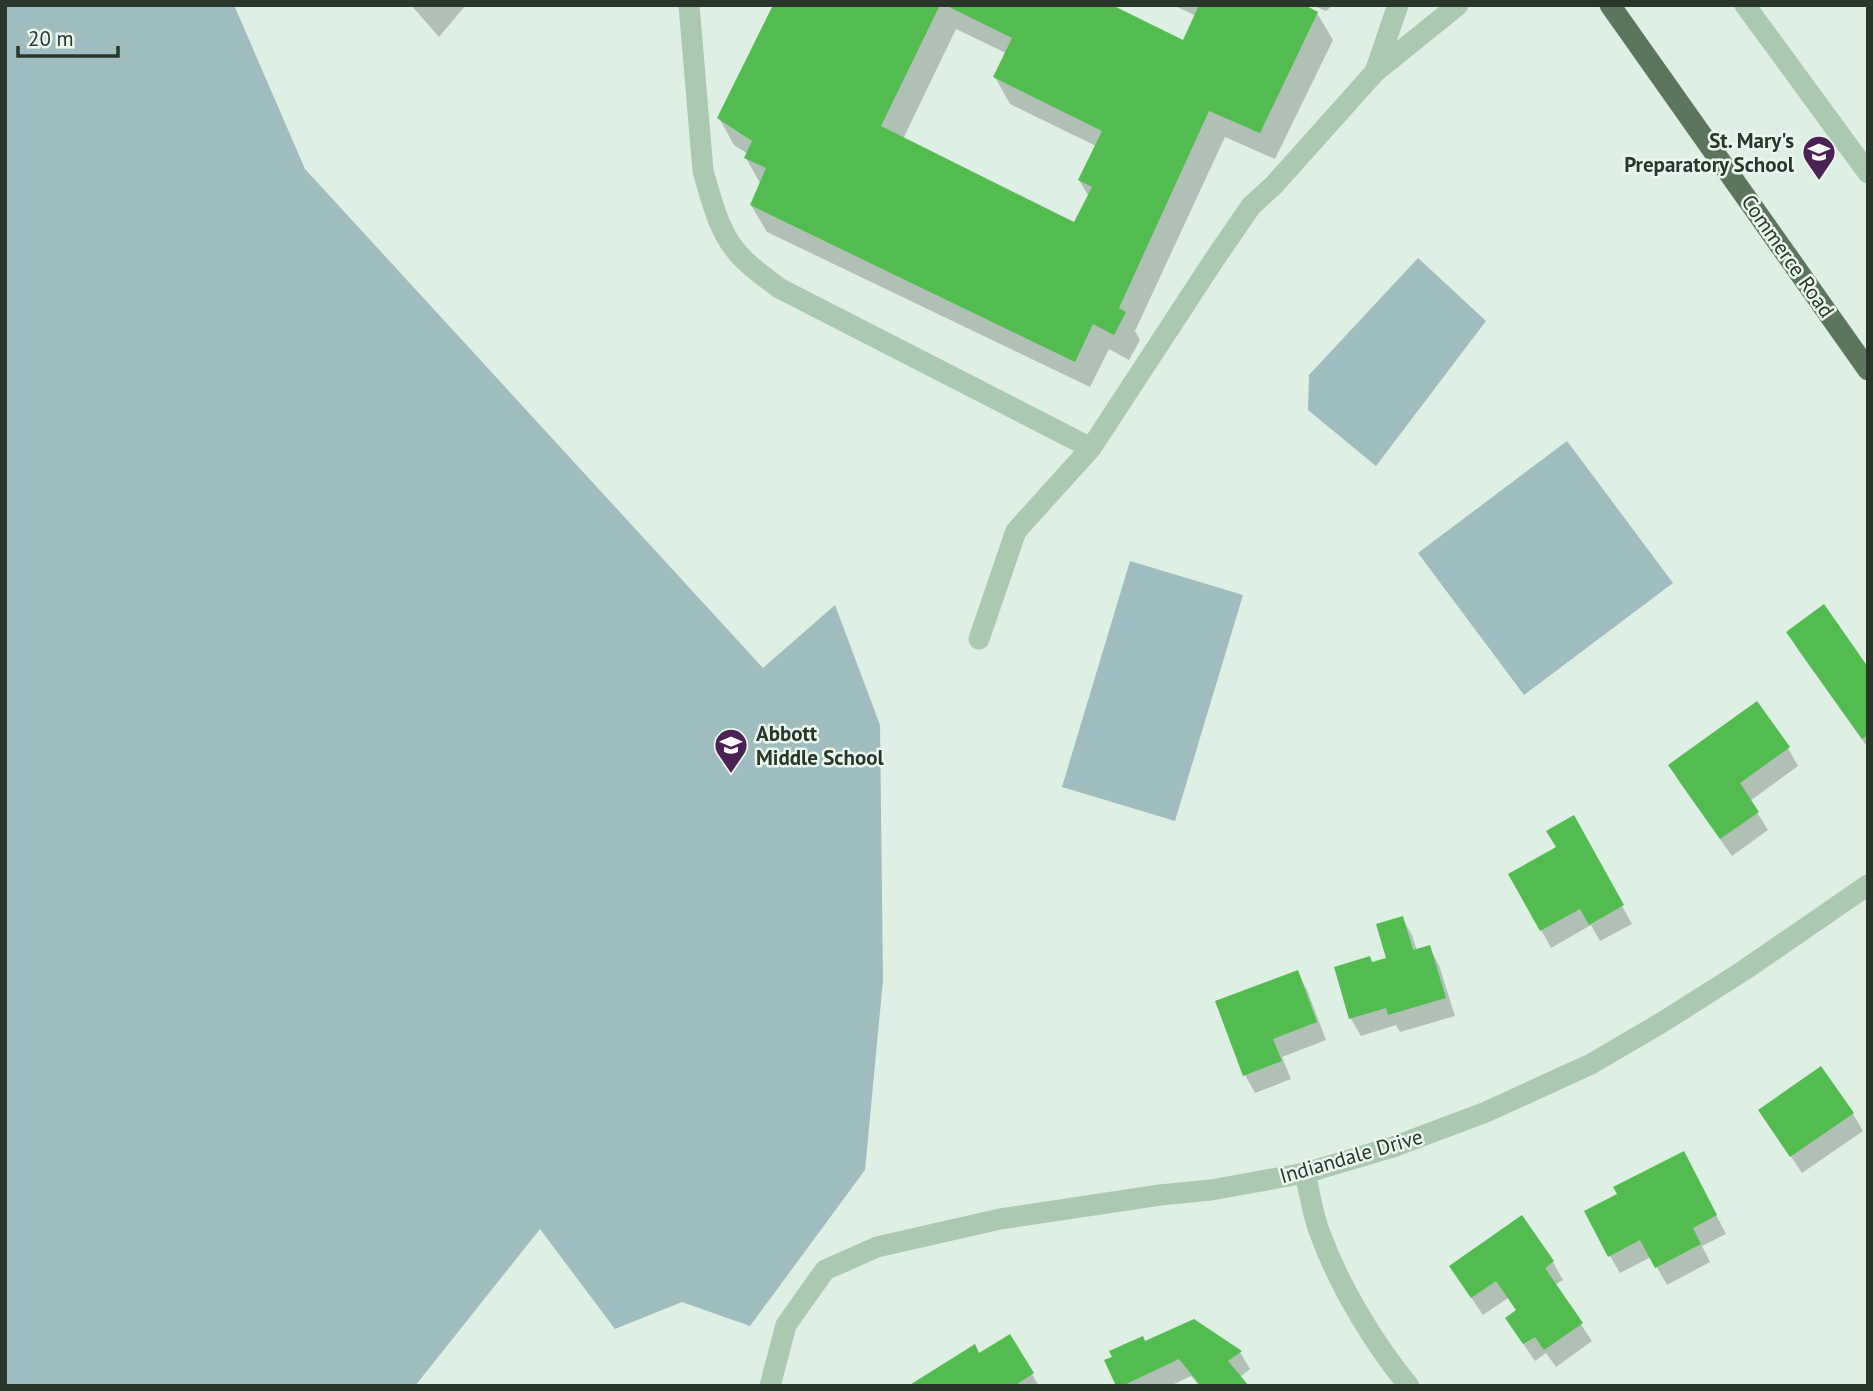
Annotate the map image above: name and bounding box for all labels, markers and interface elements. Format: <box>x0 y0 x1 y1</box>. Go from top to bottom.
scale bar <box>18 14 117 58</box>
text: 20 m <box>28 25 74 52</box>
place label: St. Mary's Preparatory School <box>1624 127 1795 178</box>
school or university icon: St. Mary's Preparatory School <box>1800 133 1838 182</box>
street label: Commerce Road <box>1736 189 1840 323</box>
place label: Abbott Middle School <box>756 720 884 771</box>
school or university icon: Abbott Middle School <box>712 726 750 775</box>
street label: Indiandale Drive <box>1276 1123 1426 1189</box>

